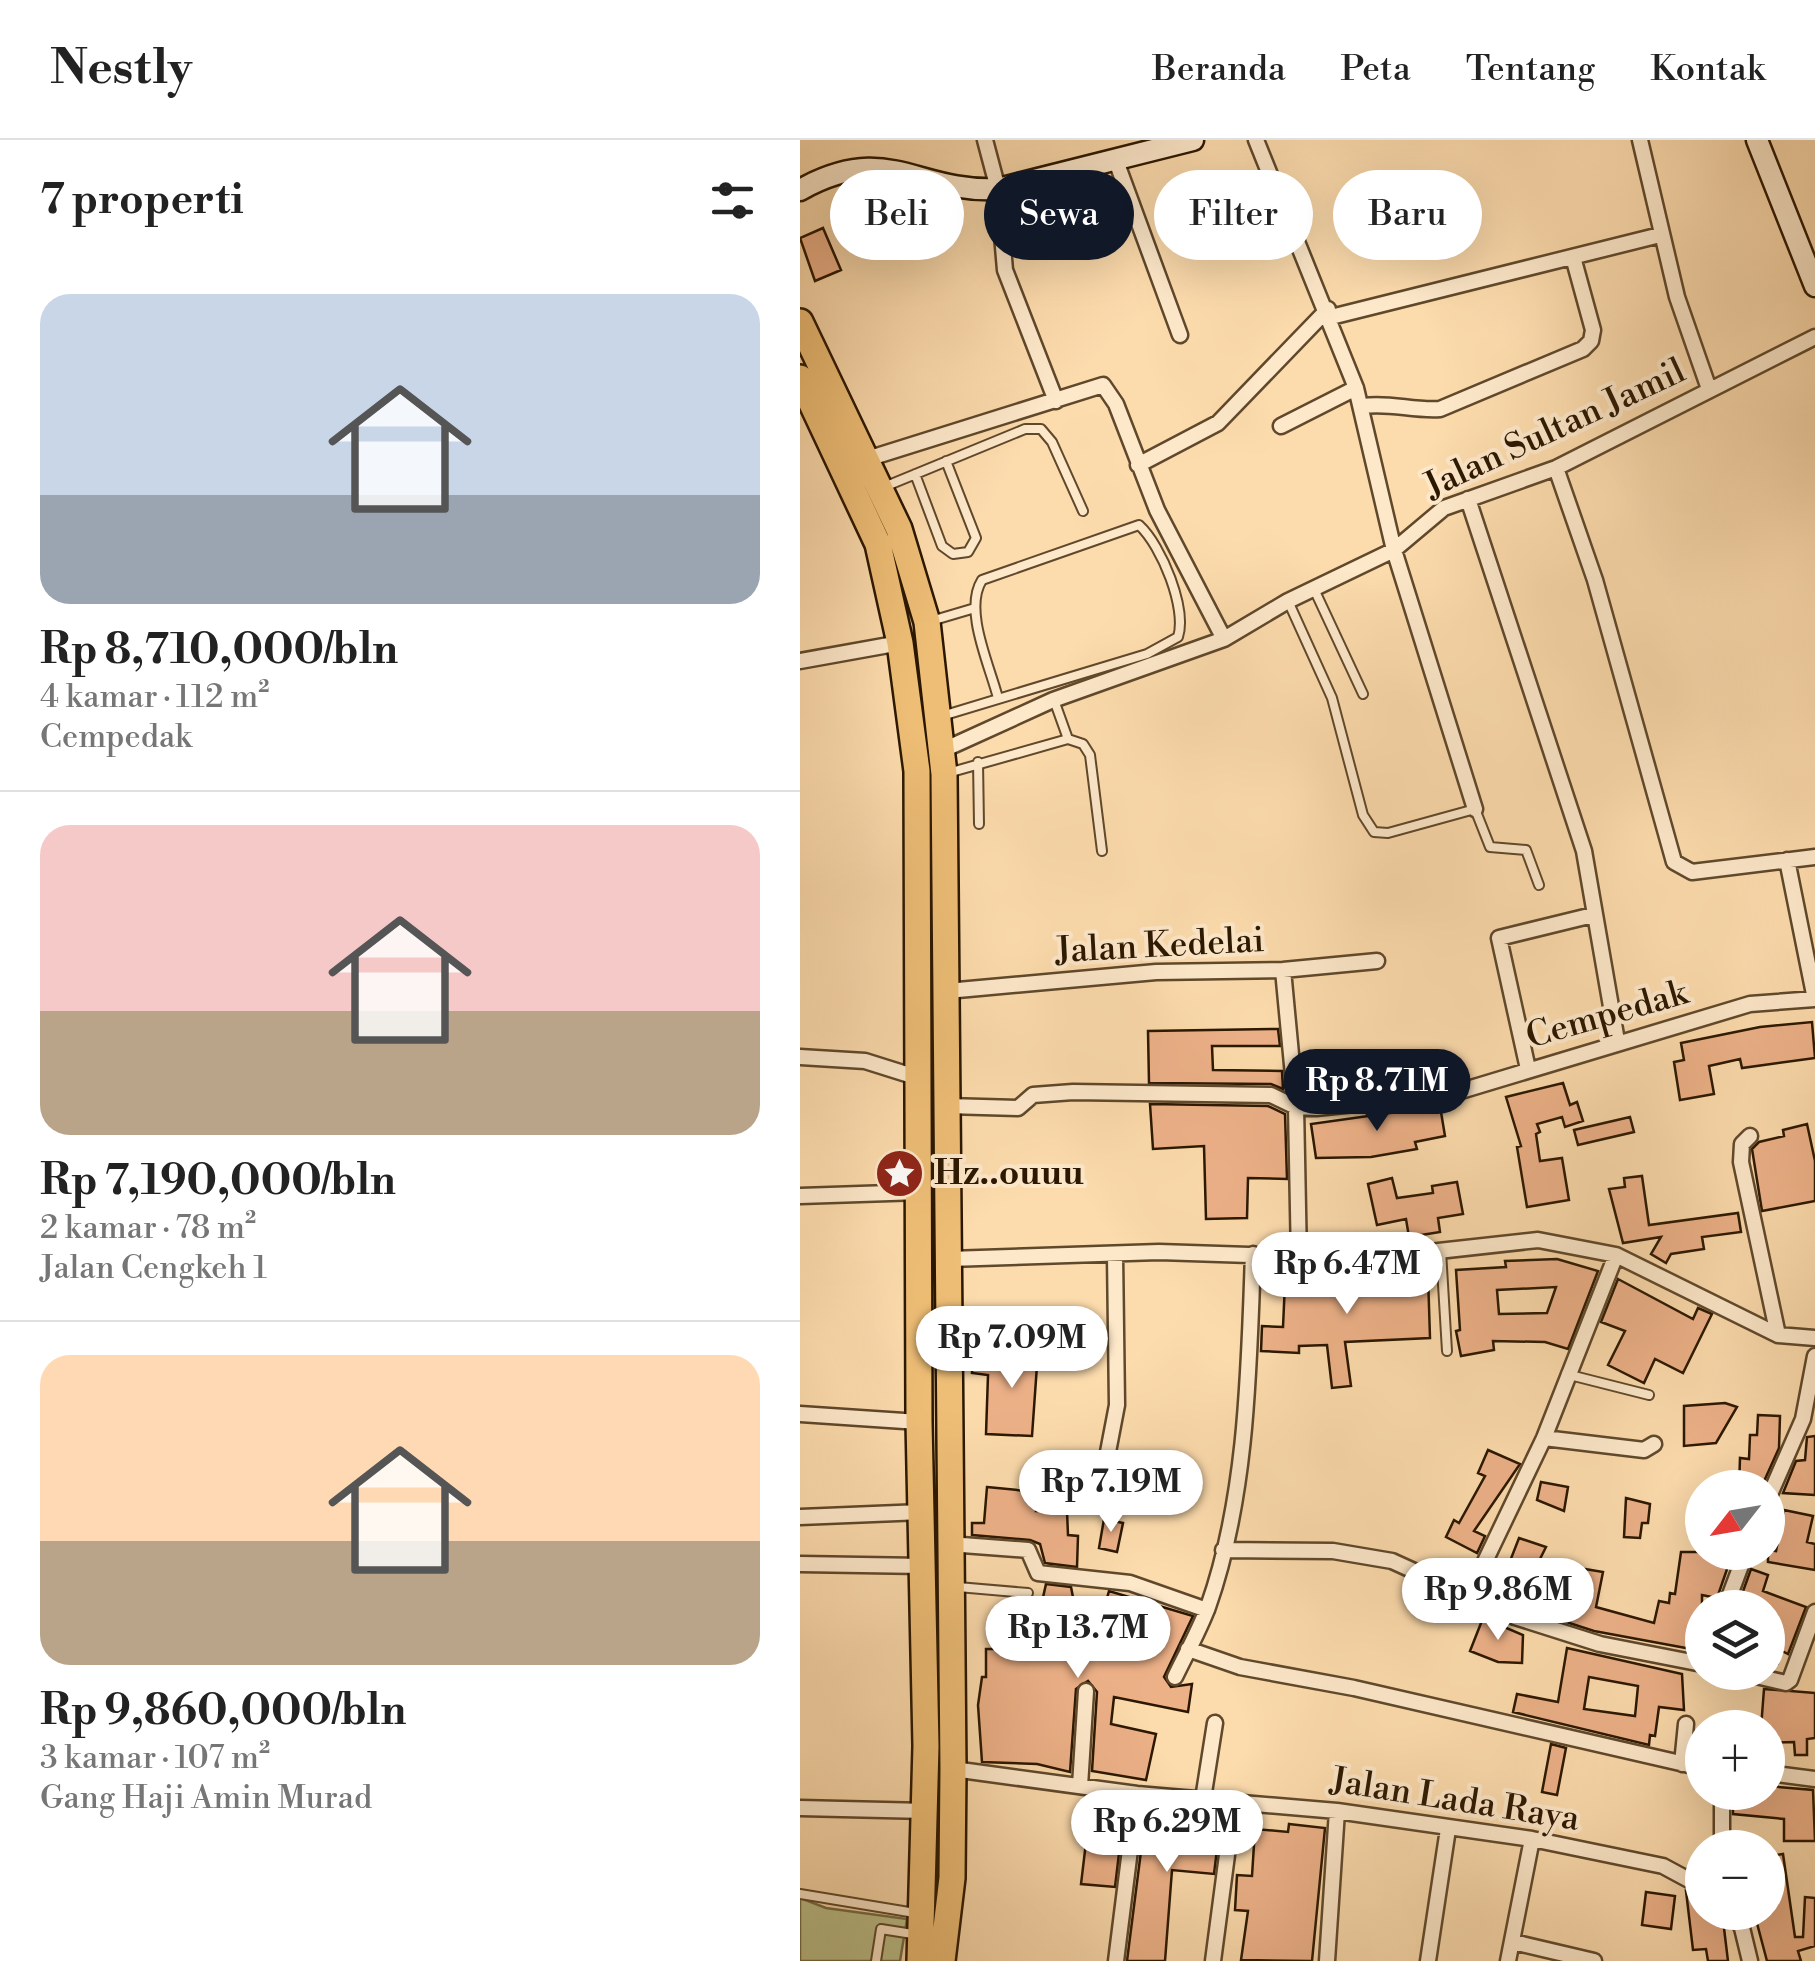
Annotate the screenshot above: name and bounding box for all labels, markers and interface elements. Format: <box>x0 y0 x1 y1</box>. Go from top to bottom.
text: Nestly <box>50 39 192 99</box>
text: Beranda <box>1152 48 1286 91</box>
text: Peta <box>1341 48 1411 91</box>
text: Tentang <box>1466 48 1595 91</box>
text: Kontak <box>1650 48 1765 91</box>
chip: Beli <box>830 170 964 260</box>
chip: Sewa <box>984 170 1134 260</box>
chip: Filter <box>1154 170 1313 260</box>
chip: Baru <box>1333 170 1482 260</box>
icon: filters <box>705 173 760 228</box>
text: 7 properti <box>40 174 244 227</box>
street label: Jalan Sultan Jamil <box>1416 350 1692 509</box>
icon: home <box>310 359 490 539</box>
text: Rp 8,710,000/bln <box>40 624 398 677</box>
text: 4 kamar · 112 m² <box>40 677 269 717</box>
text: Cempedak <box>40 717 192 757</box>
icon: home <box>310 890 490 1070</box>
street label: Jalan Kedelai <box>1053 919 1265 973</box>
street label: Cempedak <box>1521 971 1694 1059</box>
pin: Rp 8.71M <box>1274 1049 1480 1134</box>
text: Rp 8.71M <box>1305 1061 1449 1101</box>
place icon: Hz..ouuu <box>873 1147 925 1199</box>
place label: Hz..ouuu <box>934 1152 1084 1195</box>
text: Rp 7,190,000/bln <box>40 1155 396 1208</box>
text: 2 kamar · 78 m² <box>40 1208 256 1248</box>
pin: Rp 6.47M <box>1244 1232 1450 1317</box>
text: Rp 6.47M <box>1274 1244 1420 1284</box>
text: Jalan Cengkeh 1 <box>40 1248 267 1288</box>
pin: Rp 7.09M <box>909 1306 1115 1391</box>
text: Rp 7.09M <box>938 1318 1086 1358</box>
icon: home <box>310 1420 490 1600</box>
pin: Rp 7.19M <box>1008 1450 1214 1535</box>
text: Rp 7.19M <box>1041 1462 1181 1502</box>
north arrow <box>1685 1470 1785 1570</box>
map controls <box>1685 1470 1785 1930</box>
pin: Rp 9.86M <box>1395 1558 1601 1643</box>
text: Rp 9.86M <box>1424 1570 1572 1610</box>
button: layers <box>1685 1590 1785 1690</box>
pin: Rp 13.7M <box>975 1596 1181 1681</box>
text: Rp 13.7M <box>1007 1608 1149 1648</box>
text: Rp 9,860,000/bln <box>40 1685 406 1738</box>
button: + <box>1685 1710 1785 1810</box>
text: 3 kamar · 107 m² <box>40 1738 270 1778</box>
street label: Jalan Lada Raya <box>1326 1759 1583 1841</box>
text: Gang Haji Amin Murad <box>40 1778 372 1818</box>
pin: Rp 6.29M <box>1064 1790 1270 1875</box>
text: Rp 6.29M <box>1093 1802 1241 1842</box>
button: − <box>1685 1830 1785 1930</box>

